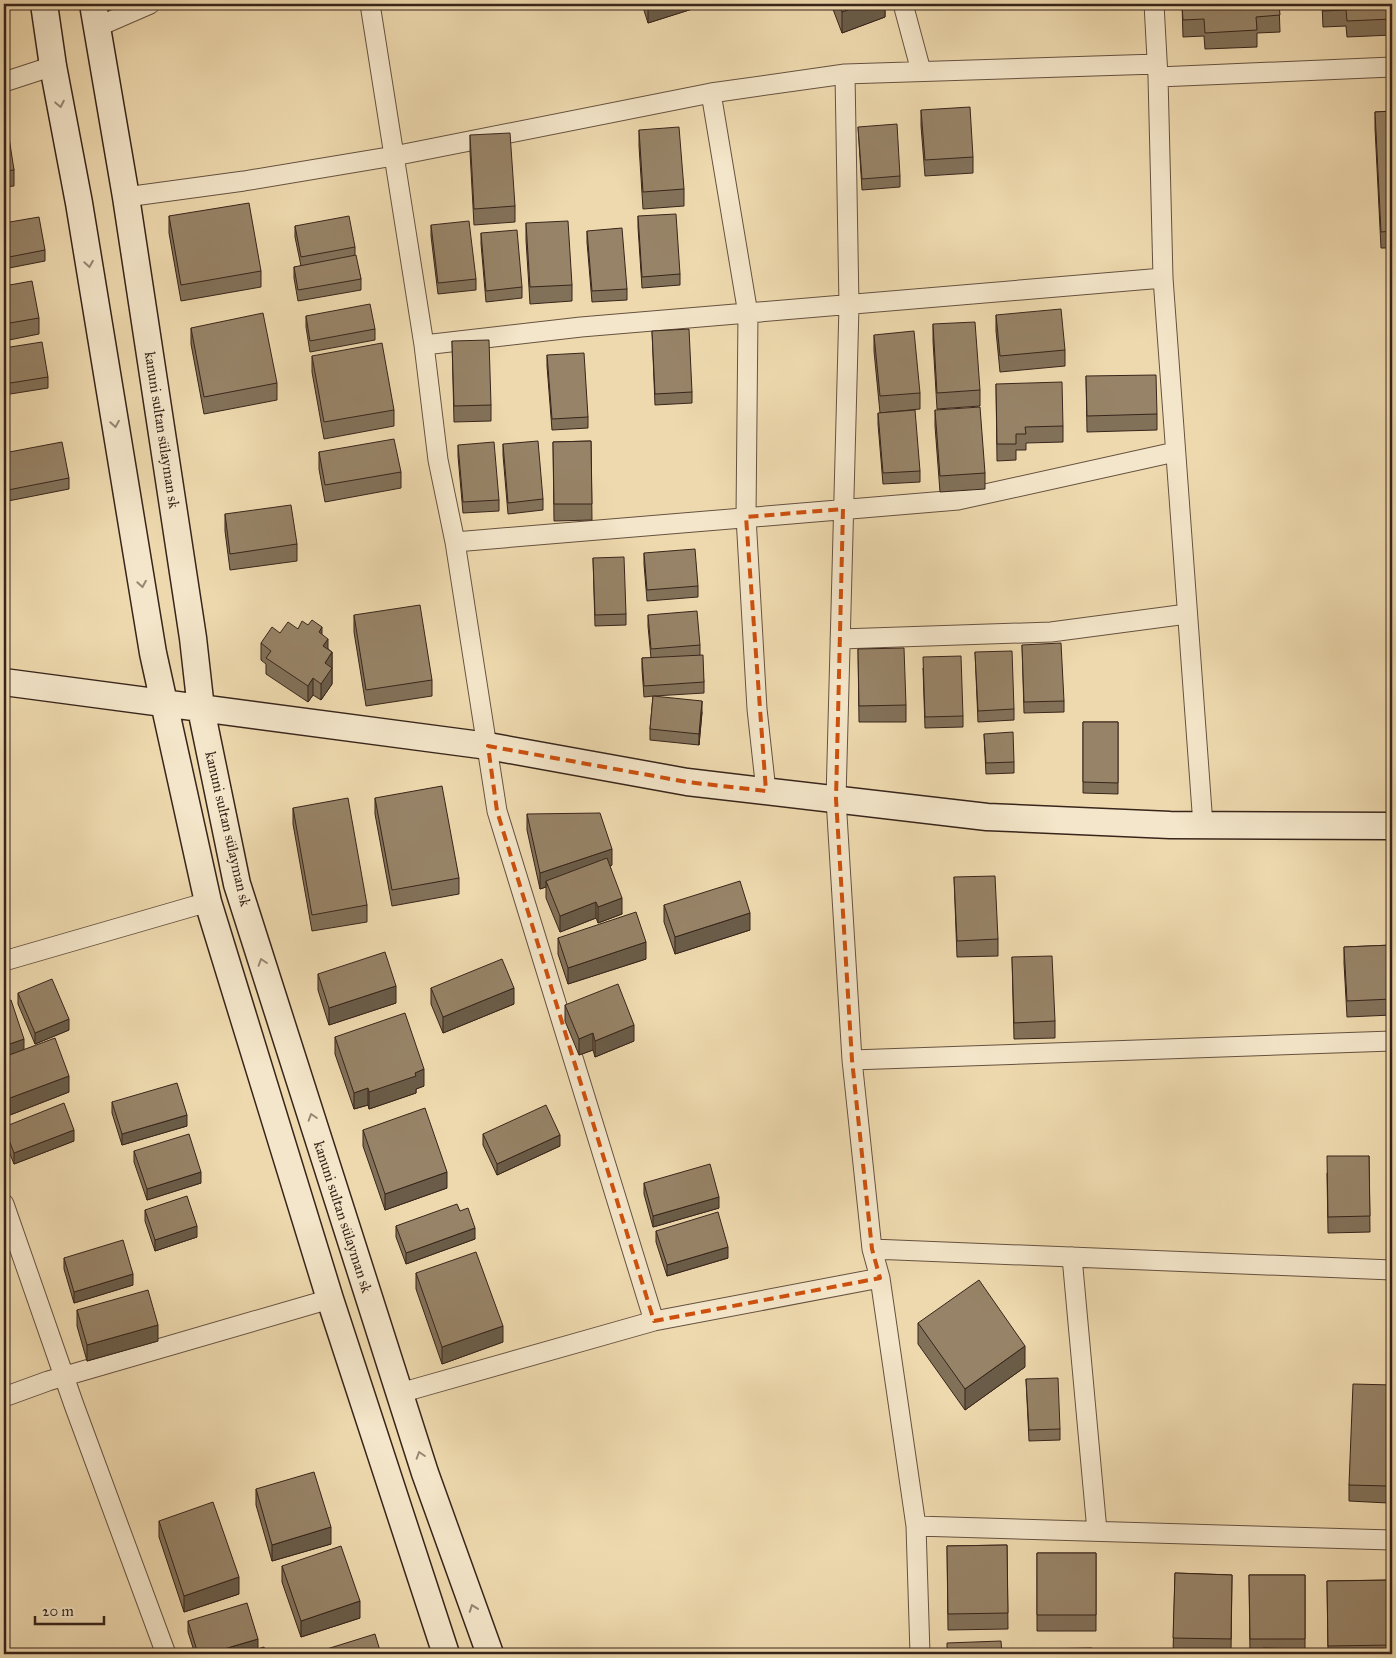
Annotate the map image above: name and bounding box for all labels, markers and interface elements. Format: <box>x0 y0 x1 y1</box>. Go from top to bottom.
one-way arrow <box>55 99 65 108</box>
one-way arrow <box>83 260 94 268</box>
street label: kanuni sultan sülayman sk <box>141 350 183 510</box>
one-way arrow <box>109 420 120 428</box>
one-way arrow <box>136 580 146 589</box>
street label: kanuni sultan sülayman sk <box>201 750 255 908</box>
one-way arrow <box>258 958 268 967</box>
one-way arrow <box>307 1113 317 1122</box>
street label: kanuni sultan sülayman sk <box>310 1139 376 1295</box>
one-way arrow <box>415 1451 425 1460</box>
scale bar <box>35 1593 104 1625</box>
text: 20 m <box>42 1602 74 1620</box>
one-way arrow <box>469 1605 479 1613</box>

